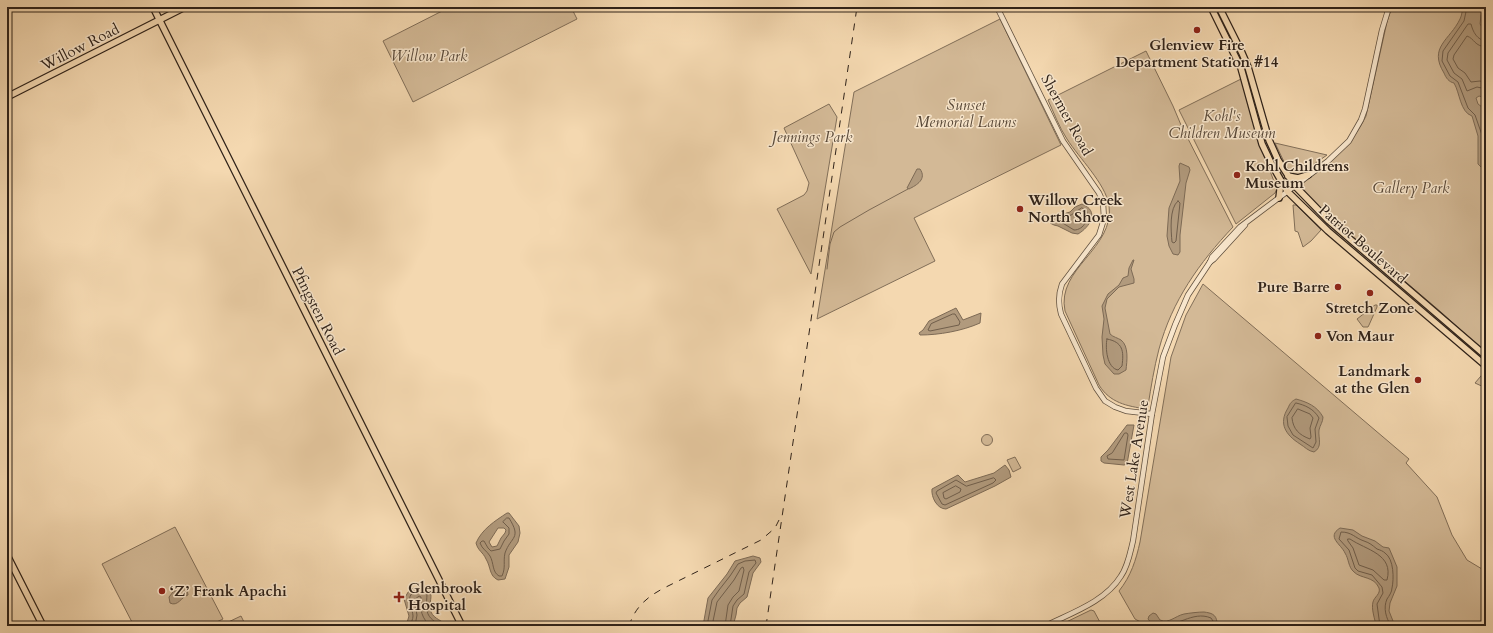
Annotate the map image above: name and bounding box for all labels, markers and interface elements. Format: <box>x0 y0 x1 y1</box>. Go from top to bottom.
street label: Willow Road <box>36 19 123 76</box>
marker: Glenview Fire Department Station #14 <box>1192 25 1202 35</box>
place label: Glenview Fire Department Station #14 <box>1115 35 1279 72</box>
park label: Willow Park <box>391 46 468 66</box>
street label: Shermer Road <box>1036 71 1098 159</box>
park label: Sunset Memorial Lawns <box>916 95 1016 132</box>
park label: Kohl's Children Museum <box>1168 106 1276 143</box>
park label: Jennings Park <box>768 127 853 147</box>
place label: Kohl Childrens Museum <box>1245 156 1349 193</box>
marker: Kohl Childrens Museum <box>1232 170 1242 180</box>
park label: Gallery Park <box>1373 178 1450 198</box>
place label: Willow Creek North Shore <box>1027 190 1123 227</box>
street label: Patriot Boulevard <box>1314 200 1412 288</box>
marker: Willow Creek North Shore <box>1015 204 1025 214</box>
street label: Pfingsten Road <box>287 264 349 358</box>
place label: Pure Barre <box>1257 277 1330 297</box>
marker: Pure Barre <box>1333 282 1343 292</box>
marker: Stretch Zone <box>1365 288 1375 298</box>
place label: Stretch Zone <box>1326 298 1414 318</box>
place label: Von Maur <box>1326 326 1395 346</box>
marker: Von Maur <box>1313 331 1323 341</box>
place label: Landmark at the Glen <box>1334 361 1411 398</box>
marker: Landmark at the Glen <box>1413 375 1423 385</box>
street label: West Lake Avenue <box>1115 398 1153 521</box>
place label: Glenbrook Hospital <box>408 578 483 615</box>
place label: ‘Z’ Frank Apachi <box>170 581 287 601</box>
marker: ‘Z’ Frank Apachi <box>157 586 167 596</box>
marker: Glenbrook Hospital <box>393 591 405 603</box>

